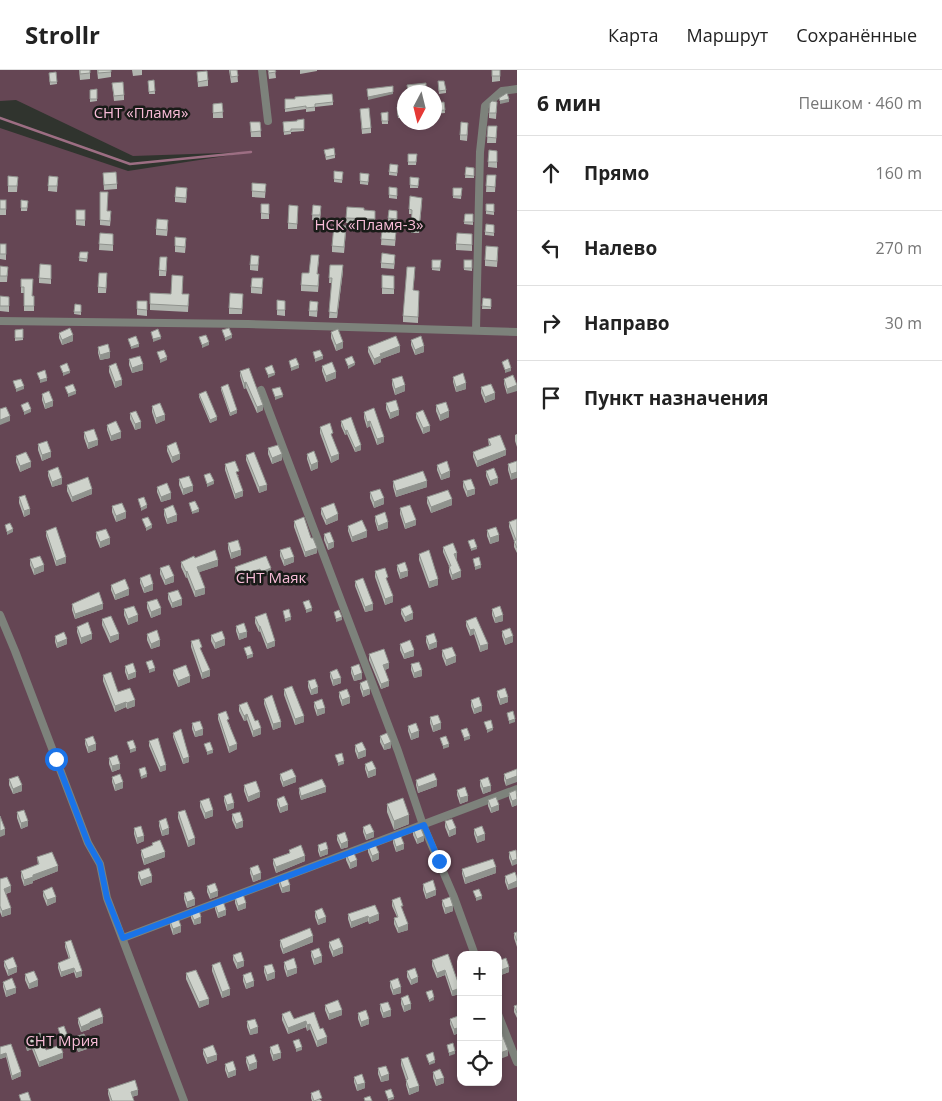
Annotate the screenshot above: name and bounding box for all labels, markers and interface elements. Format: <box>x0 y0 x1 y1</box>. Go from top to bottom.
text: Strollr <box>25 18 100 51</box>
text: Карта <box>608 23 658 47</box>
text: Маршрут <box>686 23 768 47</box>
text: Сохранённые <box>796 23 917 47</box>
north arrow <box>397 85 442 130</box>
text: 6 мин <box>537 89 601 117</box>
text: Пешком · 460 m <box>799 92 922 114</box>
park label: СНТ «Пламя» <box>94 102 188 122</box>
icon: ahead <box>537 159 565 187</box>
text: Прямо <box>584 160 649 186</box>
text: 160 m <box>876 162 922 184</box>
park label: НСК «Пламя-3» <box>315 214 423 234</box>
icon: left <box>537 234 565 262</box>
text: Налево <box>584 235 657 261</box>
text: 270 m <box>876 237 922 259</box>
icon: right <box>537 309 565 337</box>
text: Направо <box>584 310 670 336</box>
text: 30 m <box>885 312 922 334</box>
icon: arrive <box>537 384 565 412</box>
text: Пункт назначения <box>584 385 769 411</box>
park label: СНТ Маяк <box>236 567 307 587</box>
route start <box>45 748 68 771</box>
route end <box>428 850 451 873</box>
map controls <box>457 951 502 1086</box>
button: + <box>457 951 502 996</box>
button: − <box>457 996 502 1041</box>
park label: СНТ Мрия <box>25 1030 99 1050</box>
button: locate <box>457 1041 502 1086</box>

